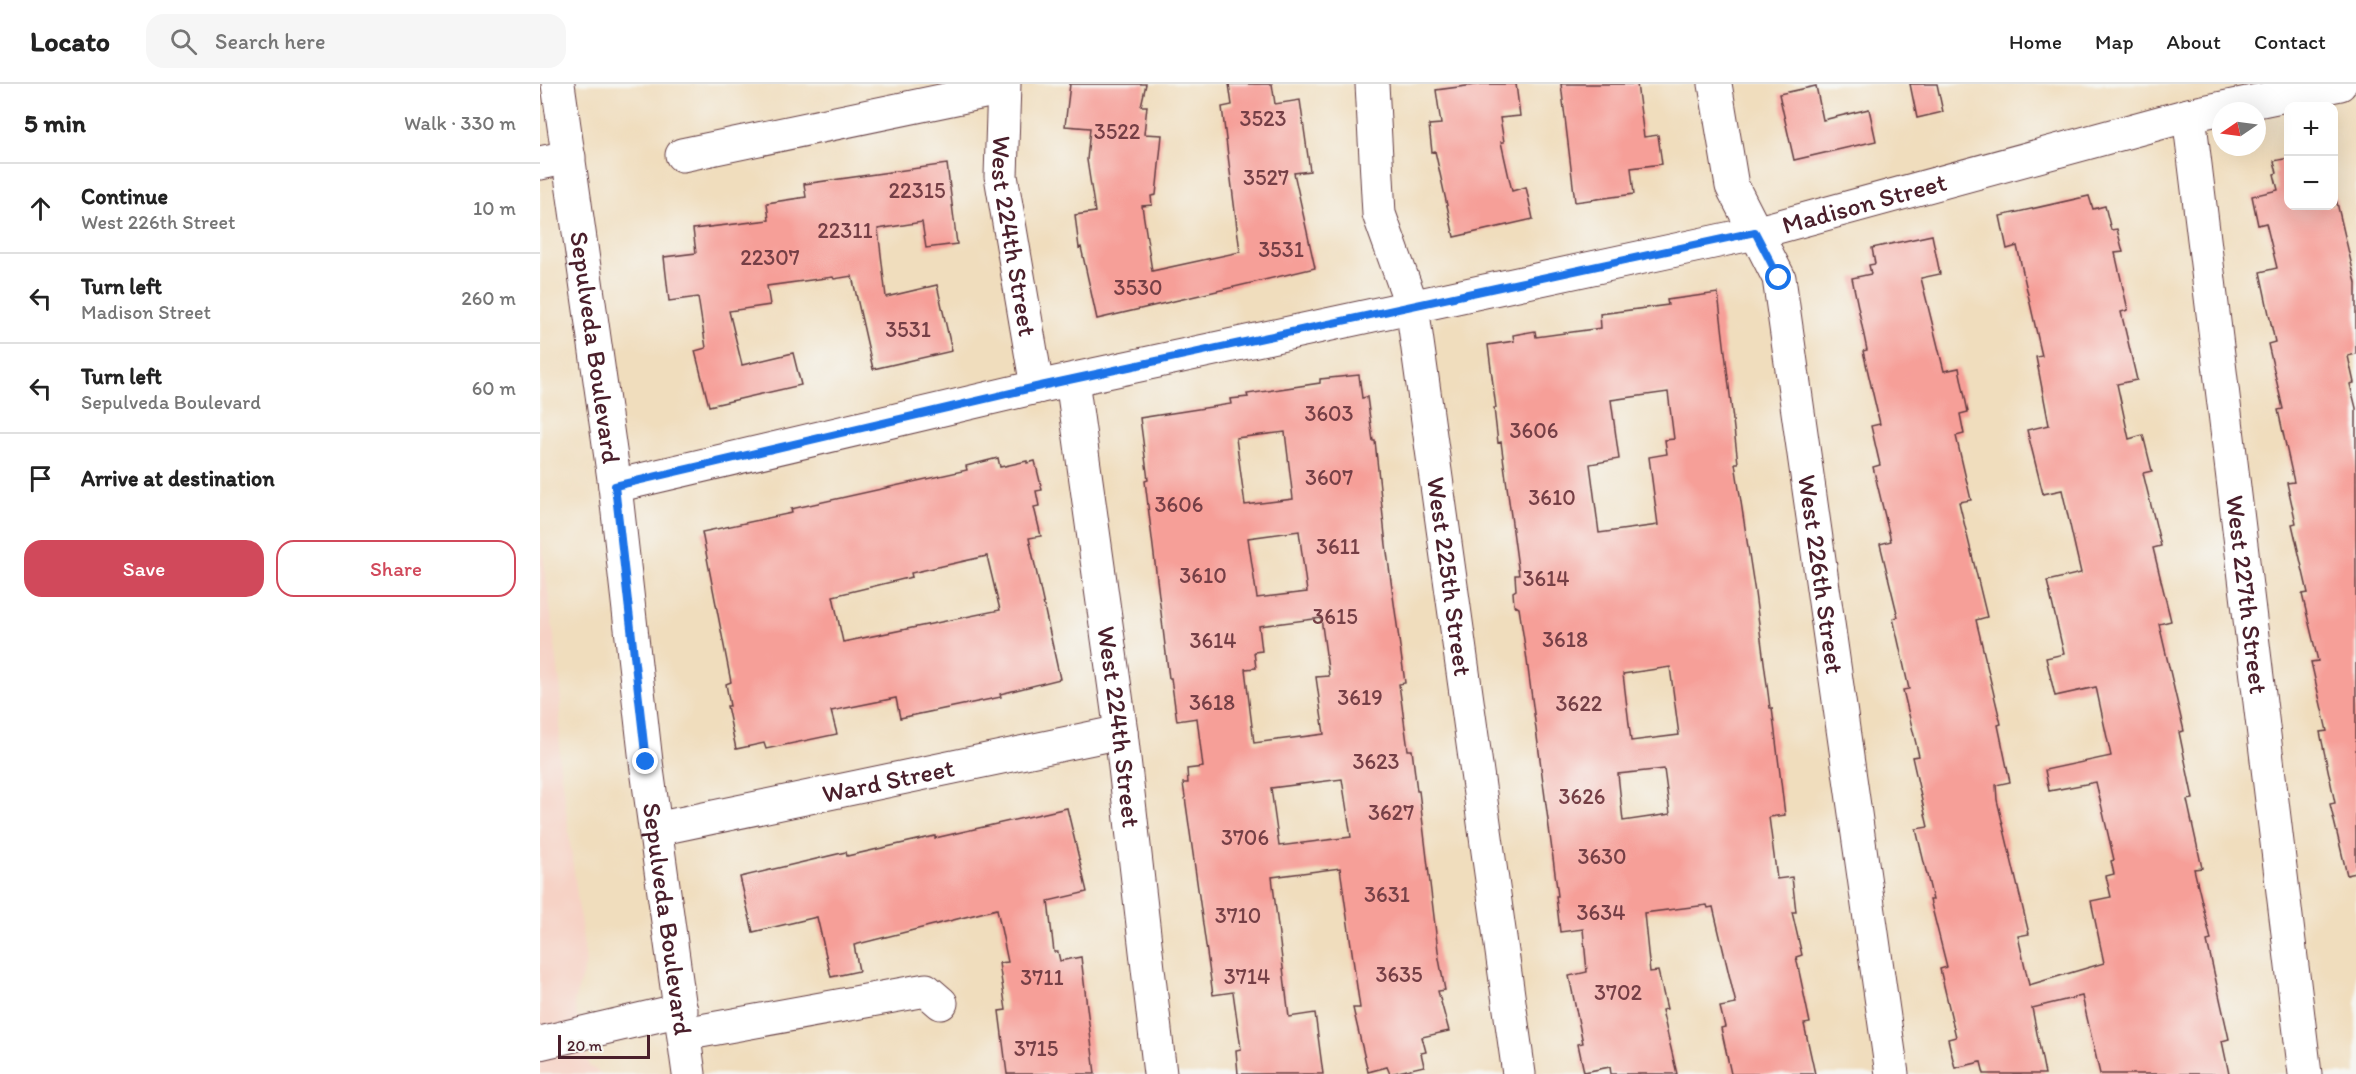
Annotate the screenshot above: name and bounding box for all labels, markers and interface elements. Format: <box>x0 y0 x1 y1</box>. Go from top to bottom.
search box <box>146 14 566 68</box>
text: Locato <box>30 24 110 58</box>
icon: search <box>167 25 200 58</box>
text: Search here <box>215 28 325 55</box>
text: Home <box>2009 29 2062 54</box>
text: Map <box>2095 29 2134 54</box>
text: About <box>2167 29 2221 54</box>
text: Contact <box>2254 29 2326 54</box>
north arrow <box>2212 102 2266 156</box>
map controls <box>2284 102 2338 210</box>
button: + <box>2284 102 2338 156</box>
house number: 3523 <box>1239 105 1287 132</box>
text: 5 min <box>24 107 86 139</box>
text: Walk · 330 m <box>404 111 516 135</box>
house number: 3522 <box>1094 118 1141 145</box>
street label: West 224th Street <box>985 135 1044 339</box>
button: − <box>2284 156 2338 210</box>
house number: 3527 <box>1243 164 1289 191</box>
street label: Madison Street <box>1778 166 1950 241</box>
house number: 22315 <box>889 177 945 204</box>
text: Continue <box>81 183 168 210</box>
icon: ahead <box>24 192 57 225</box>
text: 10 m <box>473 196 516 220</box>
text: West 226th Street <box>81 210 235 234</box>
house number: 22311 <box>817 217 873 244</box>
street label: Sepulveda Boulevard <box>563 229 628 466</box>
house number: 3531 <box>1258 236 1304 263</box>
house number: 22307 <box>740 244 800 271</box>
route start <box>1765 264 1791 290</box>
text: Turn left <box>81 273 162 300</box>
house number: 3530 <box>1113 274 1163 301</box>
icon: left <box>24 282 57 315</box>
text: 260 m <box>461 286 516 310</box>
text: Madison Street <box>81 300 211 324</box>
house number: 3531 <box>885 316 931 343</box>
text: Turn left <box>81 363 162 390</box>
icon: left <box>24 372 57 405</box>
text: 60 m <box>472 376 516 400</box>
text: Sepulveda Boulevard <box>81 390 261 414</box>
house number: 3603 <box>1304 400 1354 427</box>
house number: 3606 <box>1510 417 1558 444</box>
icon: arrive <box>24 462 57 495</box>
house number: 3607 <box>1305 464 1353 491</box>
text: Arrive at destination <box>81 465 275 492</box>
street label: West 226th Street <box>1791 473 1851 676</box>
street label: West 225th Street <box>1420 475 1479 678</box>
house number: 3610 <box>1528 484 1576 511</box>
house number: 3606 <box>1155 491 1203 518</box>
street label: West 227th Street <box>2219 493 2275 696</box>
house number: 3611 <box>1316 533 1360 560</box>
button: Save <box>24 540 264 597</box>
button: Share <box>276 540 516 597</box>
house number: 3610 <box>1179 562 1227 589</box>
house number: 3614 <box>1522 565 1570 592</box>
house number: 3615 <box>1312 603 1358 630</box>
street label: West 224th Street <box>1090 624 1148 829</box>
house number: 3618 <box>1542 626 1588 653</box>
house number: 3614 <box>1189 627 1237 654</box>
house number: 3619 <box>1337 684 1383 711</box>
house number: 3618 <box>1189 689 1235 716</box>
house number: 3622 <box>1556 690 1603 717</box>
route end <box>632 748 658 774</box>
house number: 3623 <box>1352 748 1400 775</box>
street label: Ward Street <box>819 751 957 810</box>
house number: 3626 <box>1559 783 1605 810</box>
house number: 3627 <box>1368 799 1414 826</box>
street label: Sepulveda Boulevard <box>636 801 699 1037</box>
house number: 3706 <box>1221 824 1269 851</box>
house number: 3630 <box>1577 843 1627 870</box>
house number: 3631 <box>1364 881 1410 908</box>
house number: 3634 <box>1577 899 1625 926</box>
house number: 3710 <box>1215 902 1261 929</box>
house number: 3635 <box>1375 961 1423 988</box>
house number: 3714 <box>1224 963 1270 990</box>
house number: 3711 <box>1020 964 1064 991</box>
house number: 3702 <box>1594 979 1642 1006</box>
scale bar <box>558 1032 650 1060</box>
house number: 3715 <box>1014 1035 1058 1062</box>
text: 20 m <box>567 1036 602 1055</box>

